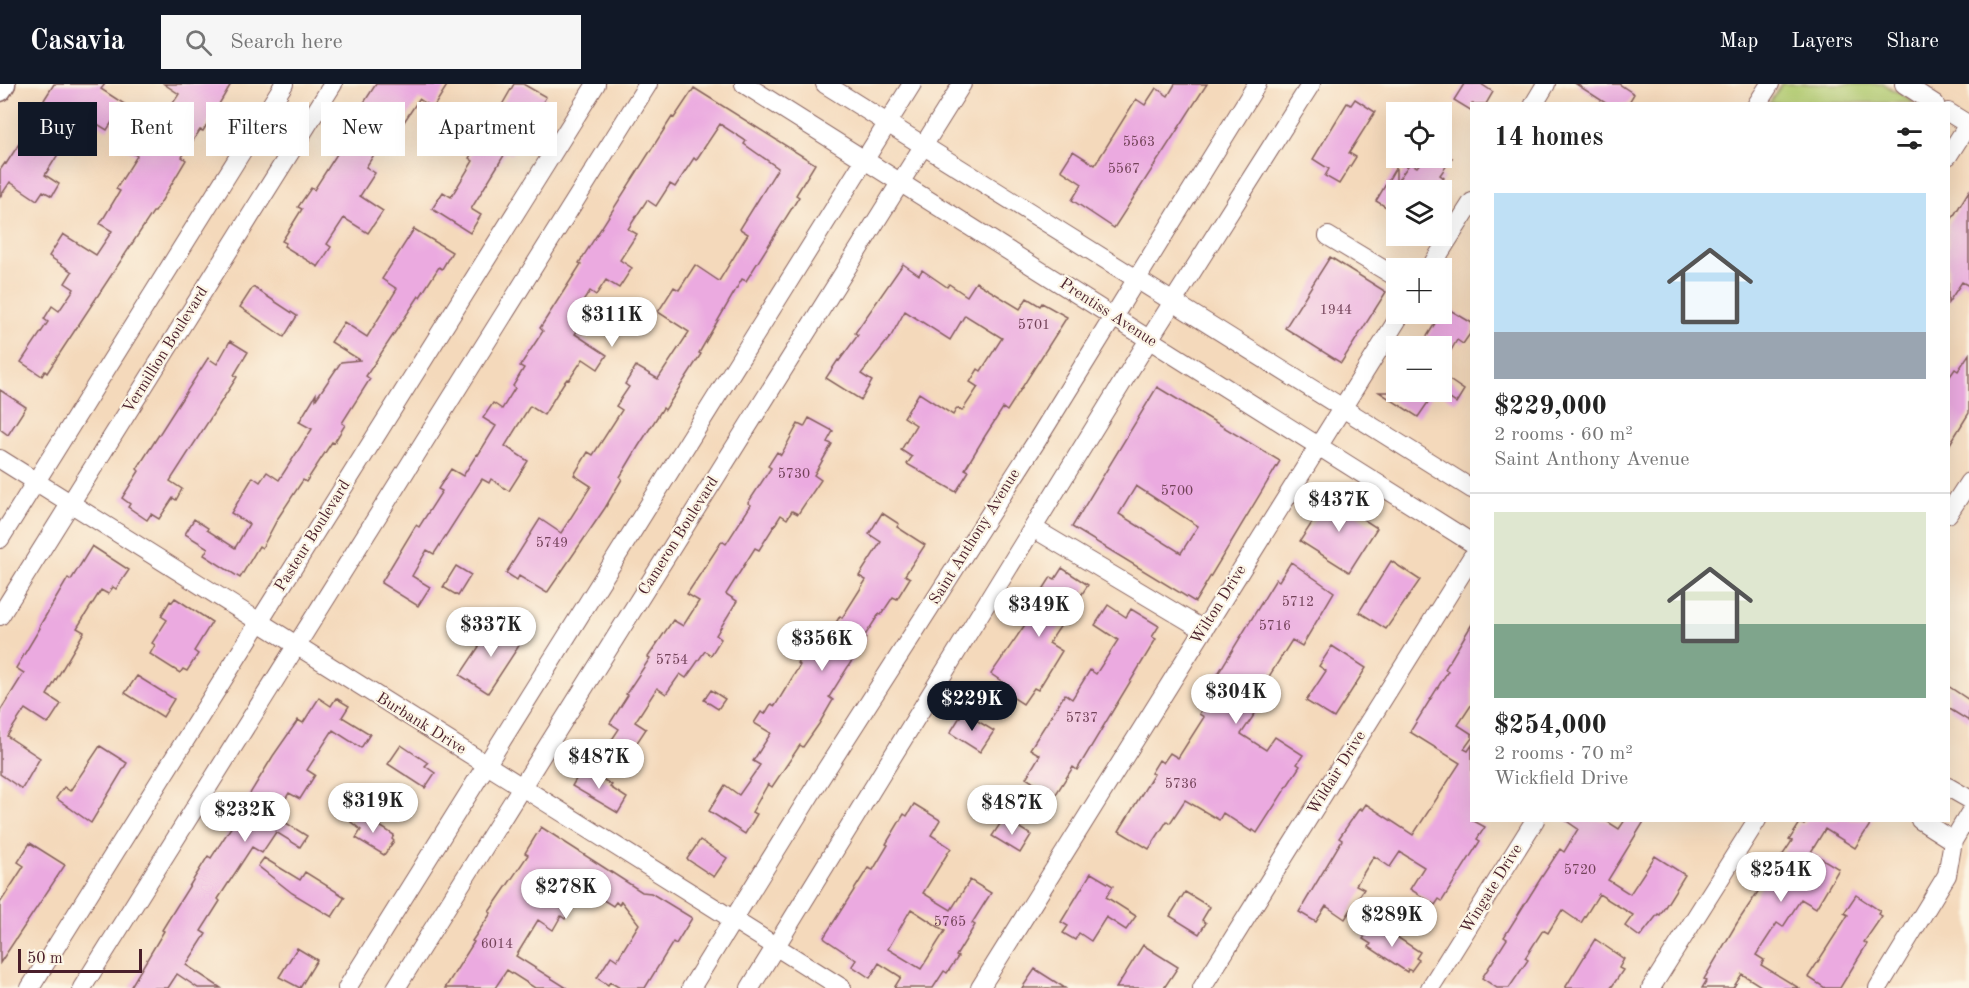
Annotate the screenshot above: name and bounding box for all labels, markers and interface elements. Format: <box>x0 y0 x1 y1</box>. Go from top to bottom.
search box <box>161 15 581 69</box>
icon: search <box>182 26 215 59</box>
text: Casavia <box>30 28 125 56</box>
text: Search here <box>230 31 343 53</box>
text: Map <box>1719 31 1758 52</box>
text: Layers <box>1791 31 1853 52</box>
text: Share <box>1886 31 1939 52</box>
chip: Buy <box>18 102 97 156</box>
chip: Rent <box>109 102 194 156</box>
chip: Filters <box>206 102 309 156</box>
chip: New <box>321 102 405 156</box>
chip: Apartment <box>417 102 557 156</box>
map controls <box>1386 102 1452 402</box>
button: locate <box>1386 102 1452 168</box>
icon: filters <box>1893 122 1926 155</box>
text: 14 homes <box>1494 125 1603 151</box>
house number: 5563 <box>1123 135 1155 149</box>
house number: 5567 <box>1108 162 1140 176</box>
button: layers <box>1386 180 1452 246</box>
icon: home <box>1656 232 1764 340</box>
button: + <box>1386 258 1452 324</box>
street label: Prentiss Avenue <box>1056 276 1160 350</box>
street label: Vermillion Boulevard <box>121 284 211 416</box>
pin: $311K <box>570 297 654 348</box>
house number: 1944 <box>1320 303 1352 317</box>
text: $311K <box>581 306 643 326</box>
house number: 5701 <box>1018 318 1050 332</box>
button: − <box>1386 336 1452 402</box>
text: $229,000 <box>1494 394 1607 420</box>
text: 2 rooms · 60 m² <box>1494 425 1633 445</box>
text: Saint Anthony Avenue <box>1494 450 1689 470</box>
street label: Saint Anthony Avenue <box>927 466 1023 608</box>
house number: 5730 <box>778 467 810 481</box>
street label: Cameron Boulevard <box>636 474 722 598</box>
street label: Pasteur Boulevard <box>272 478 354 594</box>
pin: $437K <box>1297 482 1381 533</box>
house number: 5700 <box>1161 484 1193 498</box>
text: $437K <box>1308 491 1370 511</box>
house number: 5749 <box>536 536 568 550</box>
icon: home <box>1656 551 1764 659</box>
street label: Wilton Drive <box>1188 563 1250 647</box>
pin: $349K <box>997 587 1081 638</box>
house number: 5712 <box>1282 595 1314 609</box>
text: $349K <box>1008 596 1070 616</box>
pin: $337K <box>449 607 533 658</box>
text: $337K <box>460 616 522 636</box>
house number: 5716 <box>1259 619 1291 633</box>
pin: $356K <box>780 621 864 672</box>
text: $356K <box>791 630 853 650</box>
house number: 5754 <box>656 653 688 667</box>
pin: $304K <box>1194 674 1278 725</box>
pin: $229K <box>930 681 1014 732</box>
text: $304K <box>1205 683 1267 703</box>
street label: Burbank Drive <box>373 690 469 758</box>
text: $229K <box>941 690 1003 710</box>
house number: 5737 <box>1066 711 1098 725</box>
text: $254,000 <box>1494 713 1607 739</box>
street label: Wildair Drive <box>1305 728 1369 818</box>
pin: $487K <box>557 739 641 790</box>
text: 2 rooms · 70 m² <box>1494 744 1633 764</box>
text: $487K <box>568 748 630 768</box>
text: Wickfield Drive <box>1494 769 1628 789</box>
house number: 5736 <box>1165 777 1197 791</box>
pin: $319K <box>331 783 415 834</box>
pin: $487K <box>970 785 1054 836</box>
pin: $232K <box>203 792 287 843</box>
text: $319K <box>342 792 404 812</box>
text: $487K <box>981 794 1043 814</box>
text: $232K <box>214 801 276 821</box>
street label: Wingate Drive <box>1458 842 1526 936</box>
pin: $254K <box>1739 852 1823 903</box>
text: $254K <box>1750 861 1812 881</box>
house number: 5720 <box>1564 863 1596 877</box>
pin: $278K <box>524 869 608 920</box>
text: $278K <box>535 878 597 898</box>
pin: $289K <box>1350 897 1434 948</box>
text: $289K <box>1361 906 1423 926</box>
house number: 5765 <box>934 915 966 929</box>
house number: 6014 <box>481 937 513 951</box>
scale bar <box>18 946 142 974</box>
text: 50 m <box>27 951 63 967</box>

